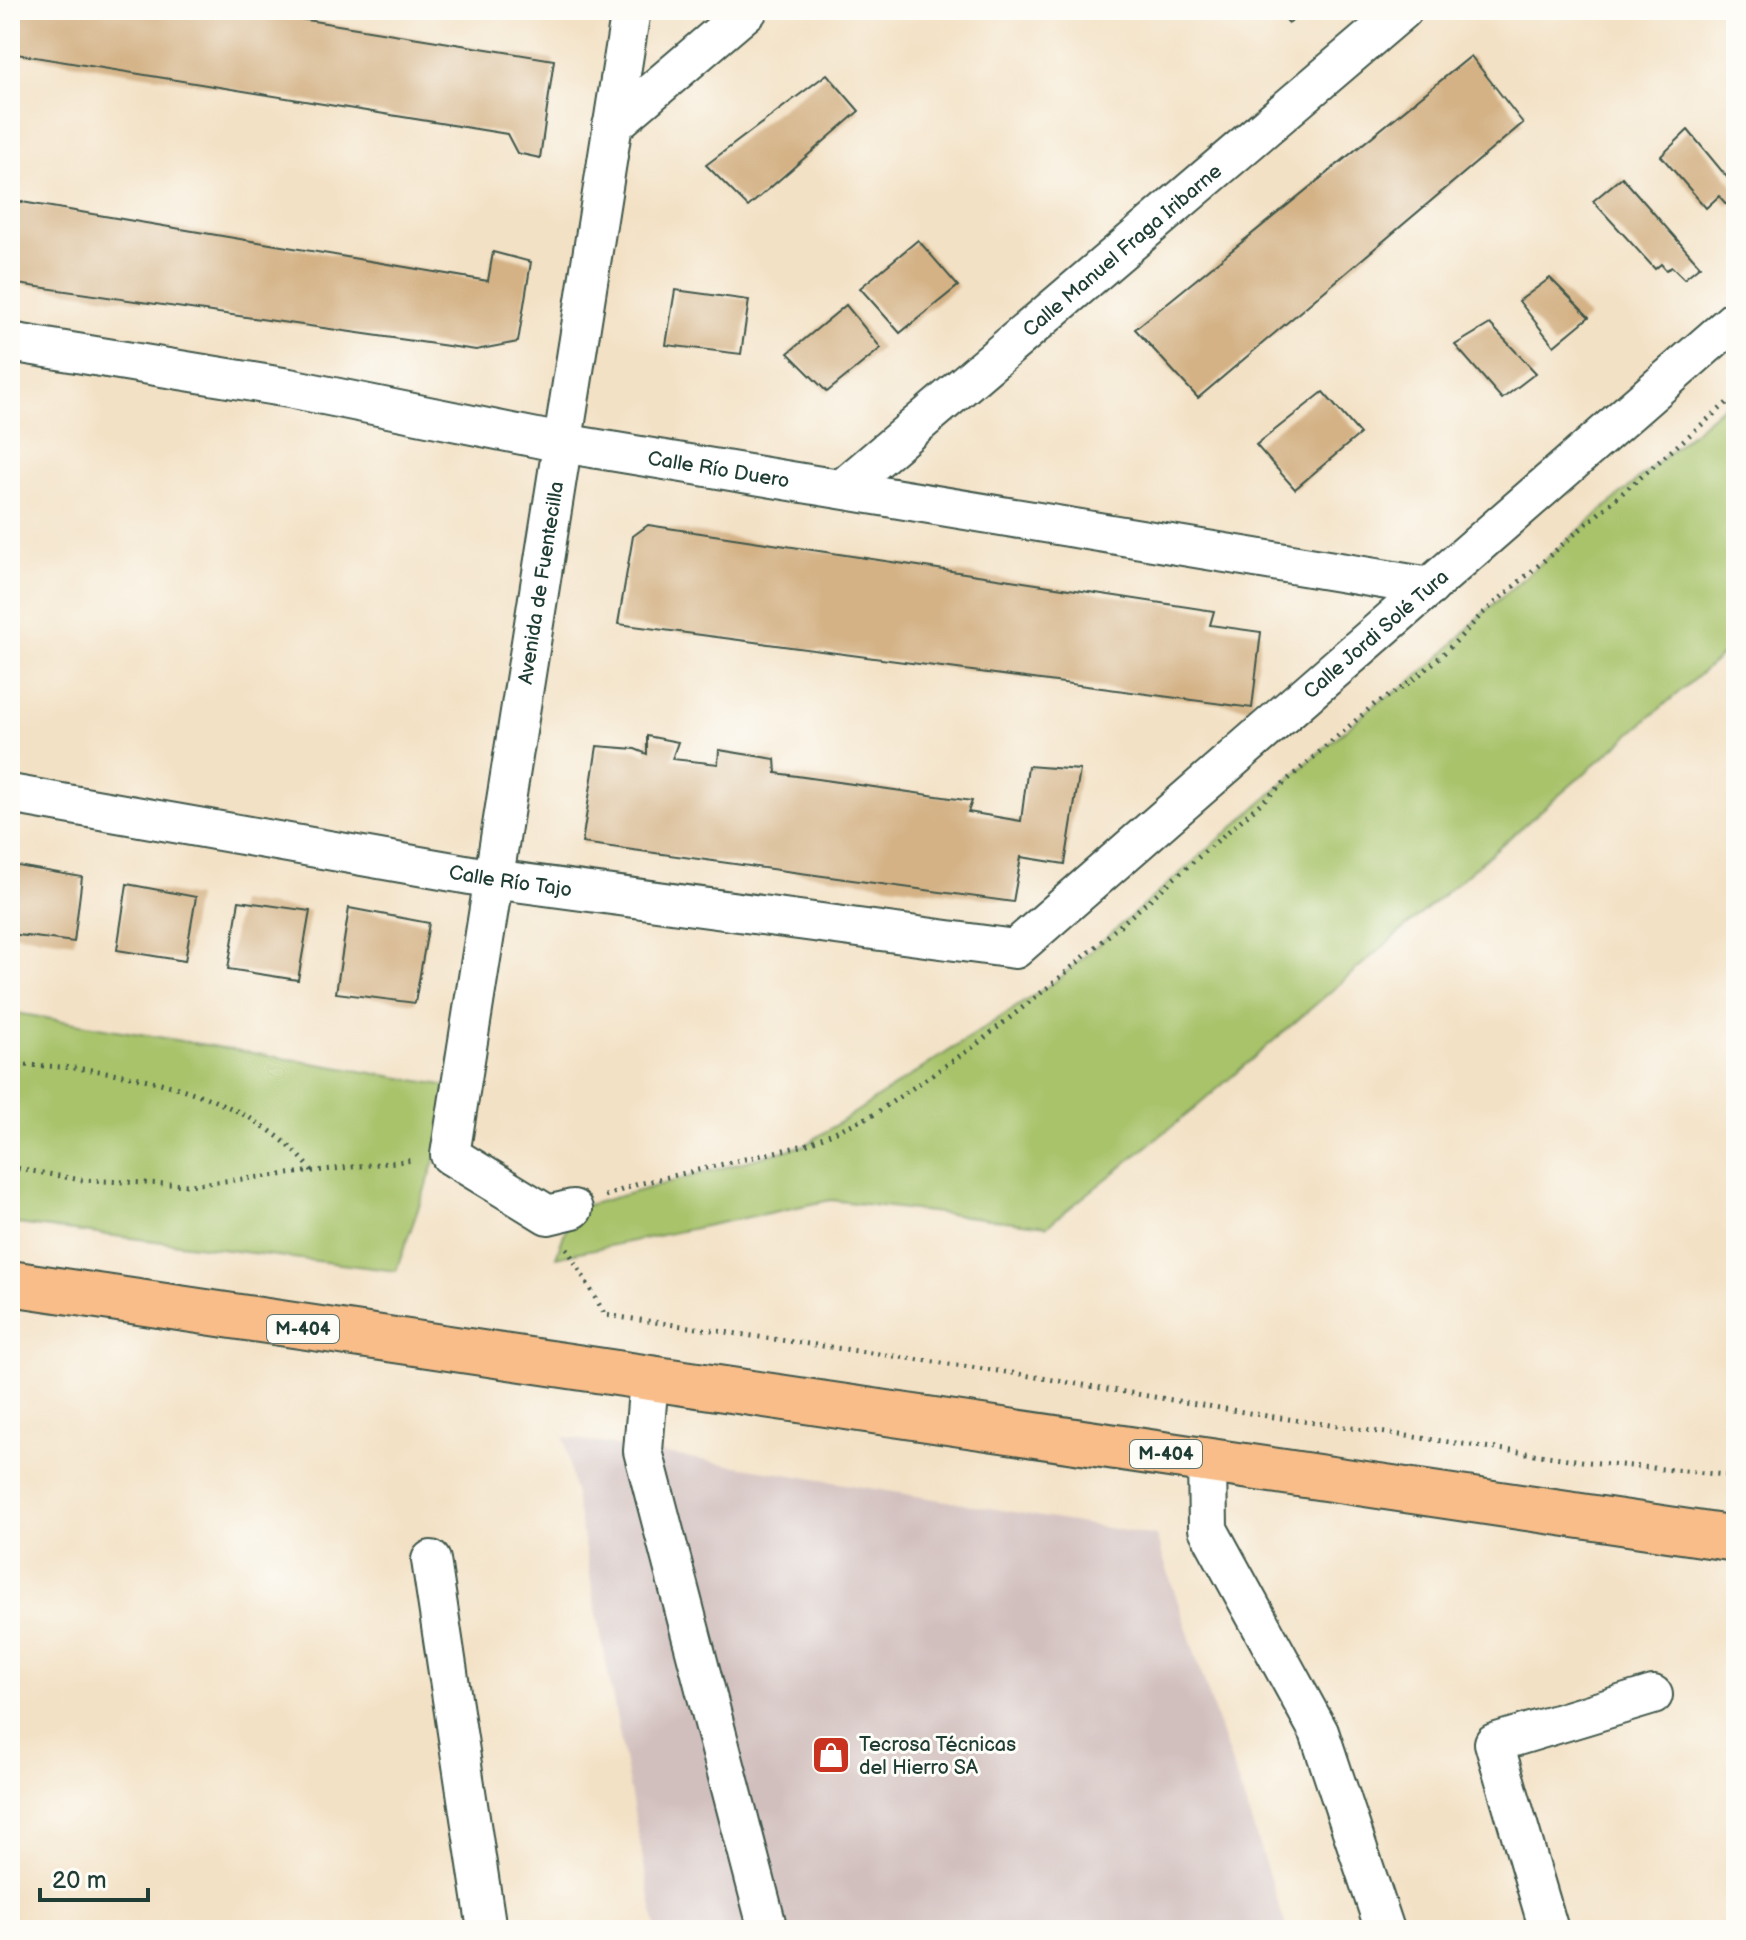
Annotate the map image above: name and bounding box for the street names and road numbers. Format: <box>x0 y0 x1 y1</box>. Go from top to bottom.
street label: Calle Manuel Fraga Iribarne <box>1018 159 1227 342</box>
street label: Calle Río Duero <box>646 446 791 494</box>
street label: Avenida de Fuentecilla <box>514 480 569 686</box>
street label: Calle Jordi Solé Tura <box>1299 565 1454 704</box>
street label: Calle Río Tajo <box>447 860 573 902</box>
road number: M-404 <box>267 1315 339 1343</box>
road number: M-404 <box>1130 1440 1202 1468</box>

